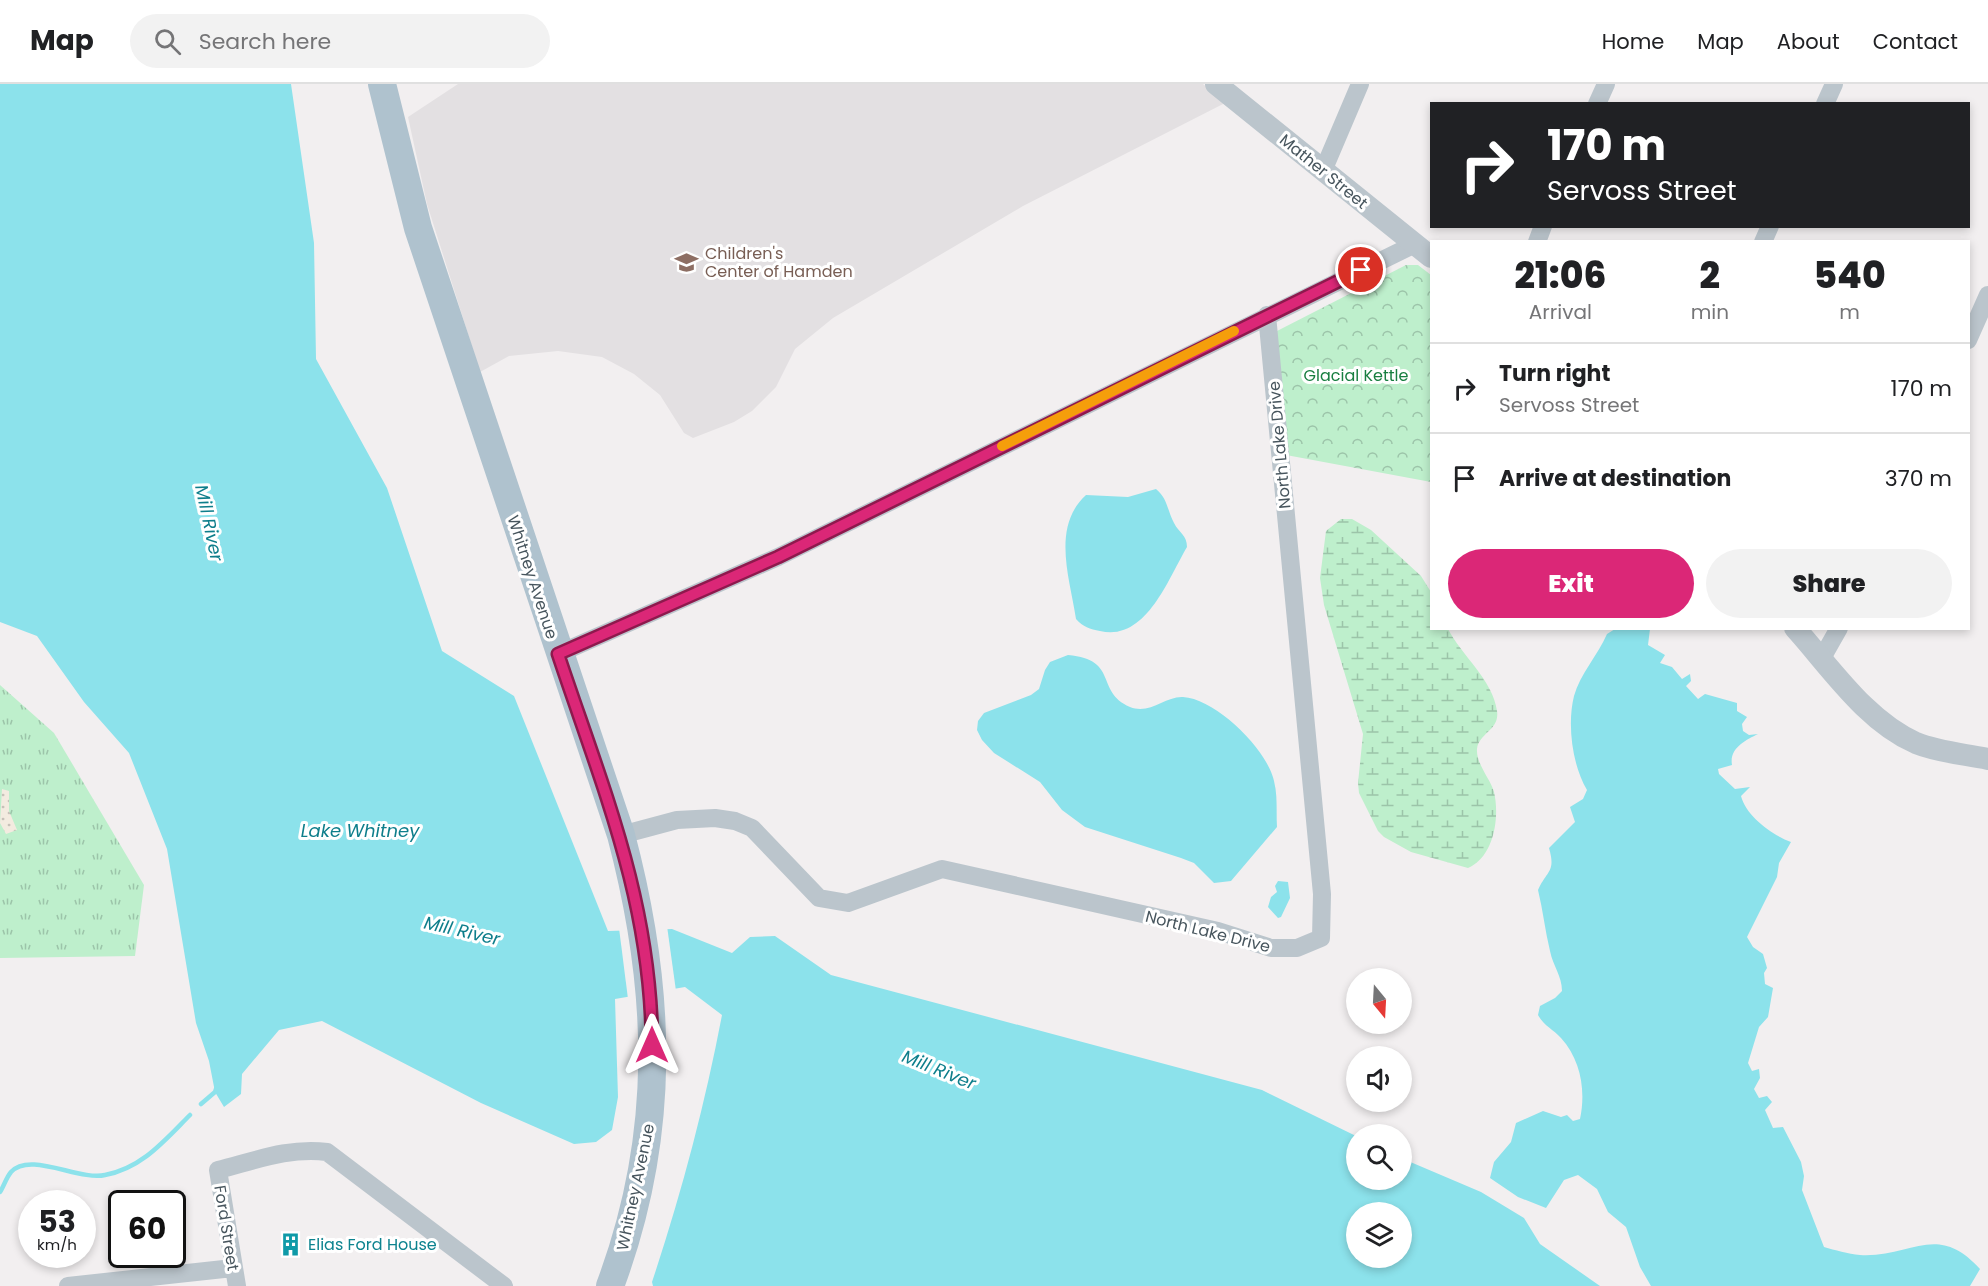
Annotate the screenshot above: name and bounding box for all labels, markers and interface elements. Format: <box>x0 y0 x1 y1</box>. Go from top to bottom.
search box <box>130 14 550 68</box>
text: Map <box>30 21 94 60</box>
icon: search <box>151 25 184 58</box>
text: Search here <box>199 26 331 57</box>
text: Home <box>1602 27 1664 56</box>
text: Map <box>1697 27 1744 56</box>
text: About <box>1777 27 1840 56</box>
text: Contact <box>1873 27 1958 56</box>
text: 170 m <box>1547 116 1666 175</box>
icon: right <box>1448 126 1526 204</box>
street label: Mather Street <box>1275 129 1373 214</box>
text: Servoss Street <box>1547 172 1737 209</box>
place label: Children's Center of Hamden <box>705 242 853 283</box>
pin <box>1335 244 1386 295</box>
school or university icon: Children's Center of Hamden <box>674 249 700 275</box>
text: 21:06 <box>1514 250 1606 301</box>
text: 2 <box>1700 250 1720 301</box>
text: 540 <box>1813 250 1886 301</box>
icon: arrive <box>1344 253 1377 286</box>
text: Arrival <box>1529 298 1592 326</box>
text: min <box>1691 298 1729 326</box>
text: m <box>1839 298 1860 326</box>
text: Turn right <box>1499 358 1610 389</box>
park label: Glacial Kettle <box>1304 364 1409 387</box>
icon: right <box>1448 372 1481 405</box>
text: 170 m <box>1891 373 1952 404</box>
street label: North Lake Drive <box>1262 380 1297 510</box>
text: Servoss Street <box>1499 391 1639 419</box>
icon: arrive <box>1448 462 1481 495</box>
text: Arrive at destination <box>1499 463 1731 494</box>
text: 370 m <box>1885 463 1952 494</box>
water label: Mill River <box>189 482 230 565</box>
street label: Whitney Avenue <box>502 512 563 642</box>
button: Exit <box>1448 549 1694 618</box>
button: Share <box>1706 549 1952 618</box>
water label: Lake Whitney <box>301 818 420 843</box>
street label: North Lake Drive <box>1143 905 1273 958</box>
water label: Mill River <box>422 910 504 952</box>
north arrow <box>1346 968 1412 1034</box>
map controls <box>1346 968 1412 1268</box>
position arrow <box>620 1013 684 1077</box>
water label: Mill River <box>899 1043 981 1096</box>
button: sound <box>1346 1046 1412 1112</box>
street label: Whitney Avenue <box>611 1121 660 1253</box>
button: search <box>1346 1124 1412 1190</box>
street label: Ford Street <box>208 1184 245 1273</box>
speed limit sign: 60 <box>108 1190 186 1268</box>
text: 53 <box>38 1200 76 1243</box>
button: layers <box>1346 1202 1412 1268</box>
building icon: Elias Ford House <box>277 1231 303 1257</box>
place label: Elias Ford House <box>308 1233 437 1256</box>
text: km/h <box>37 1234 77 1255</box>

